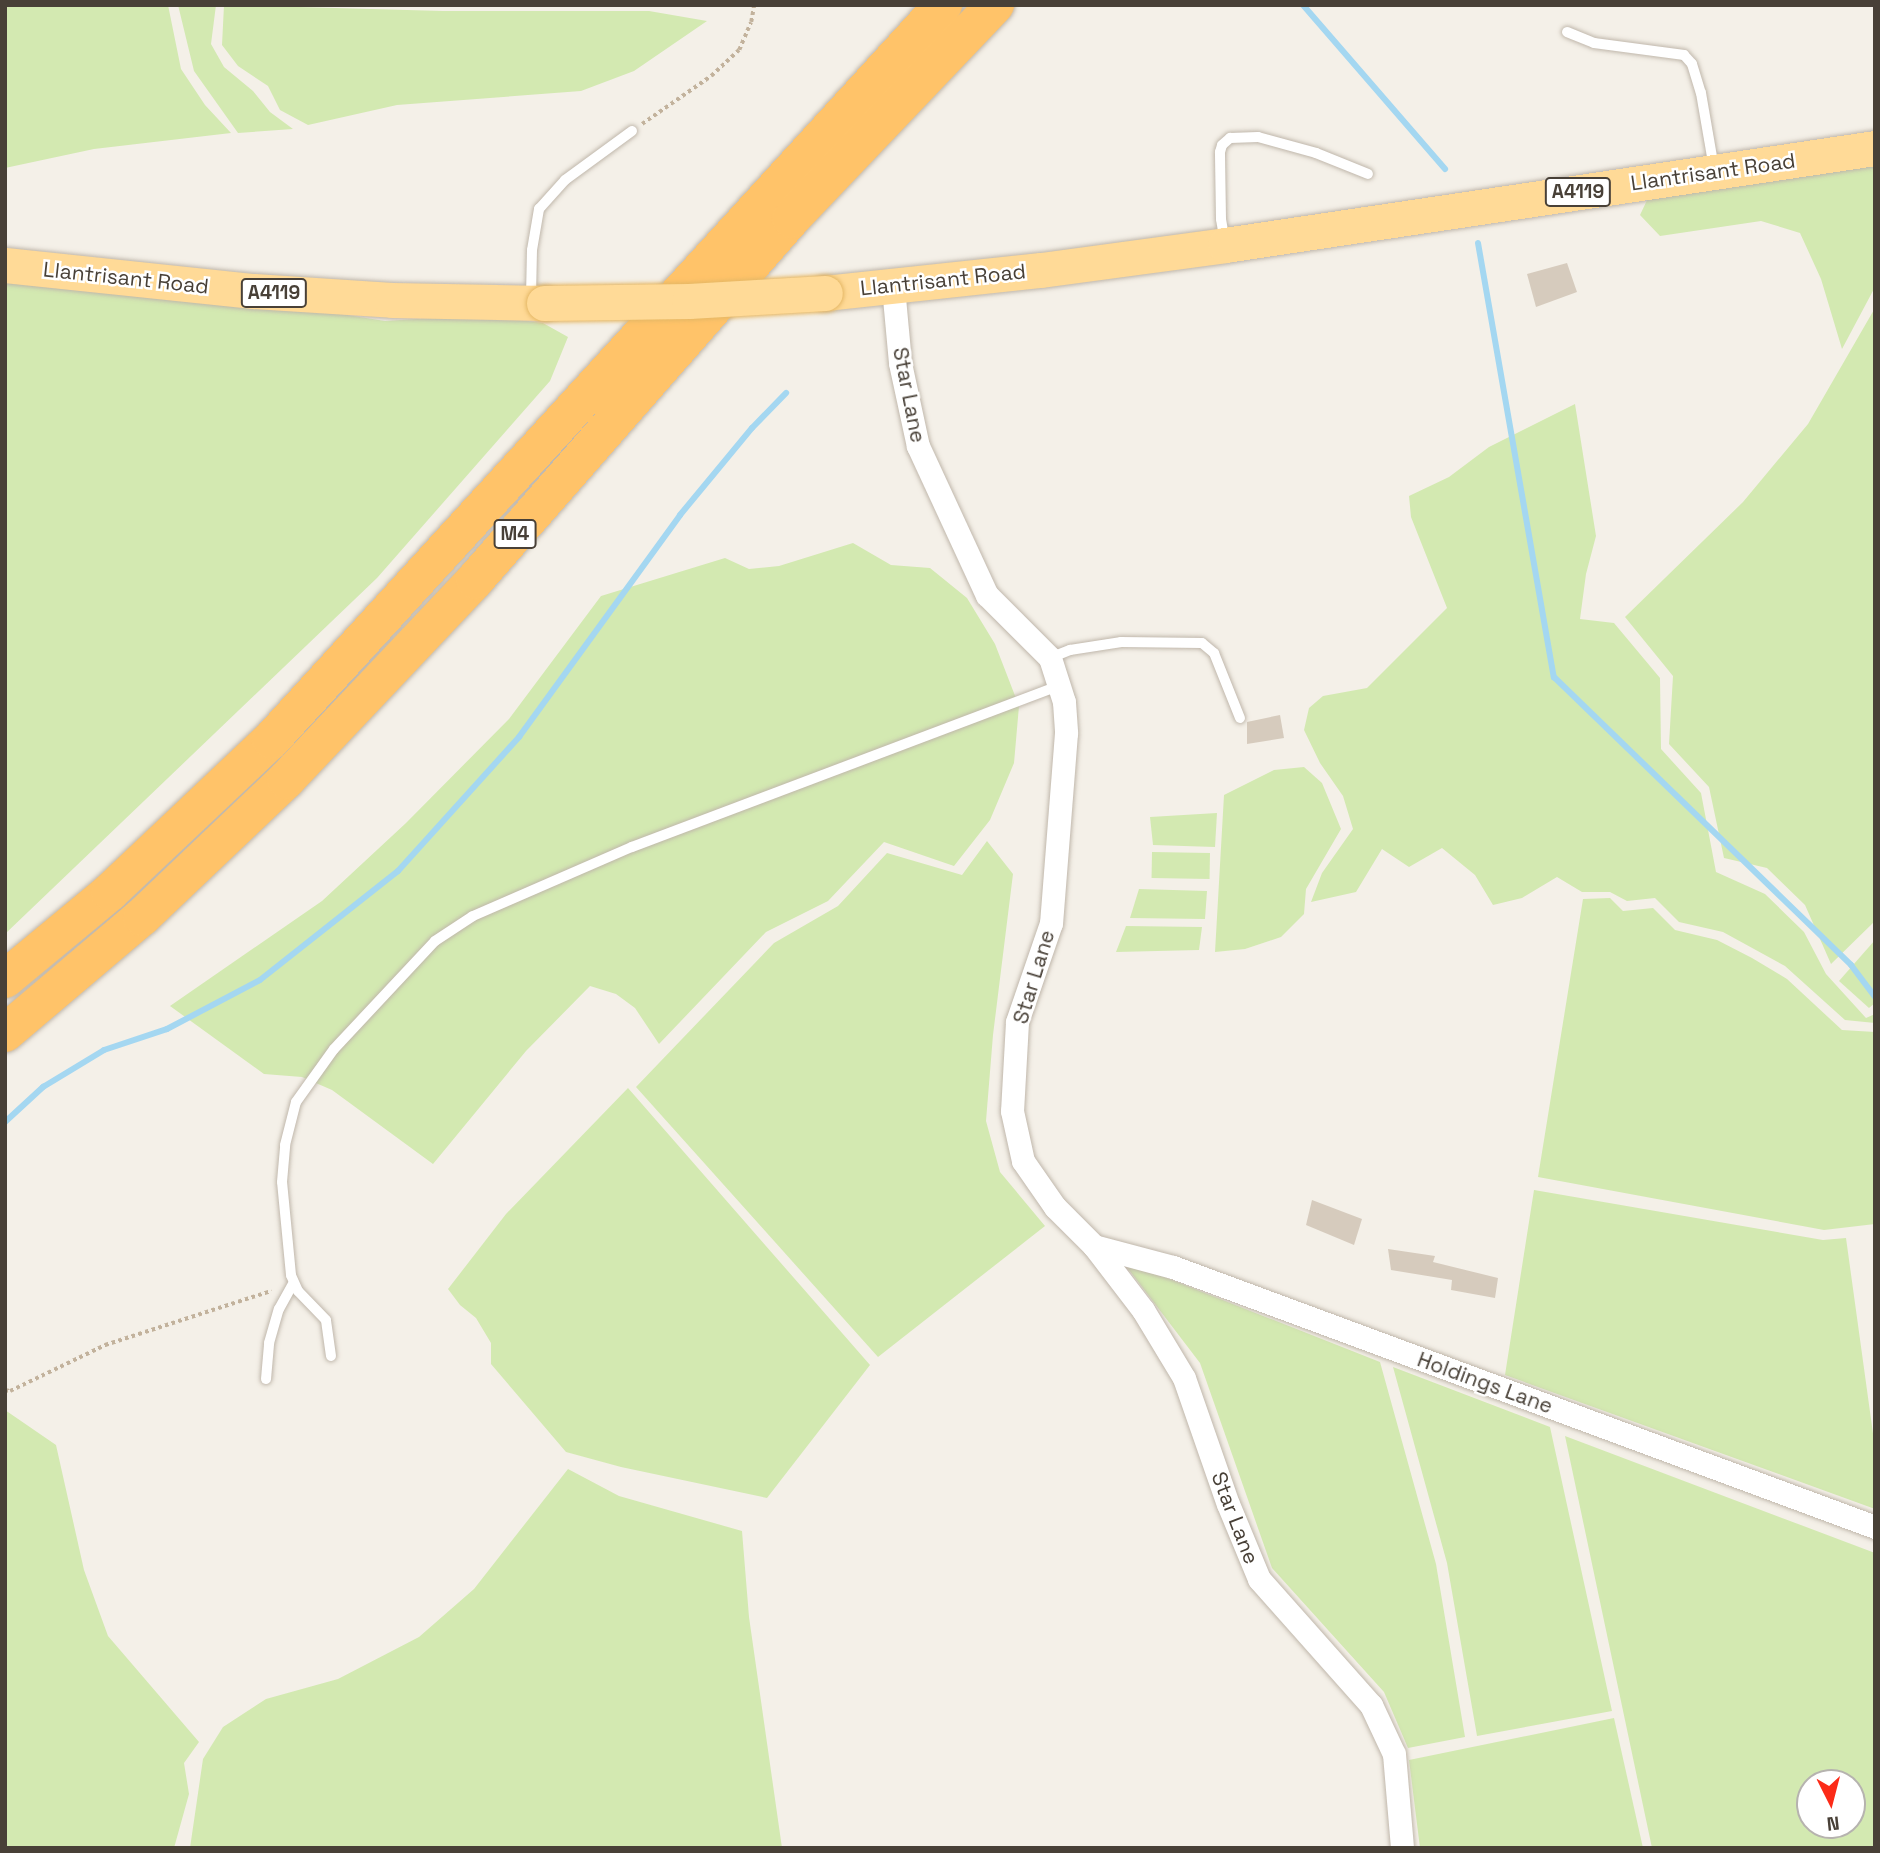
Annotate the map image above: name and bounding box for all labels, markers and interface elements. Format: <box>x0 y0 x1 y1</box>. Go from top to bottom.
street label: Llantrisant Road <box>1629 148 1797 196</box>
road number: A4119 <box>1545 176 1611 208</box>
street label: Llantrisant Road <box>42 257 210 299</box>
street label: Llantrisant Road <box>859 259 1027 301</box>
road number: A4119 <box>241 278 307 308</box>
street label: Star Lane <box>887 345 931 445</box>
road number: M4 <box>492 519 538 550</box>
street label: Star Lane <box>1008 927 1060 1027</box>
street label: Holdings Lane <box>1414 1347 1556 1419</box>
street label: Star Lane <box>1206 1468 1264 1568</box>
north arrow <box>1796 1769 1866 1839</box>
text: N <box>1825 1810 1841 1836</box>

